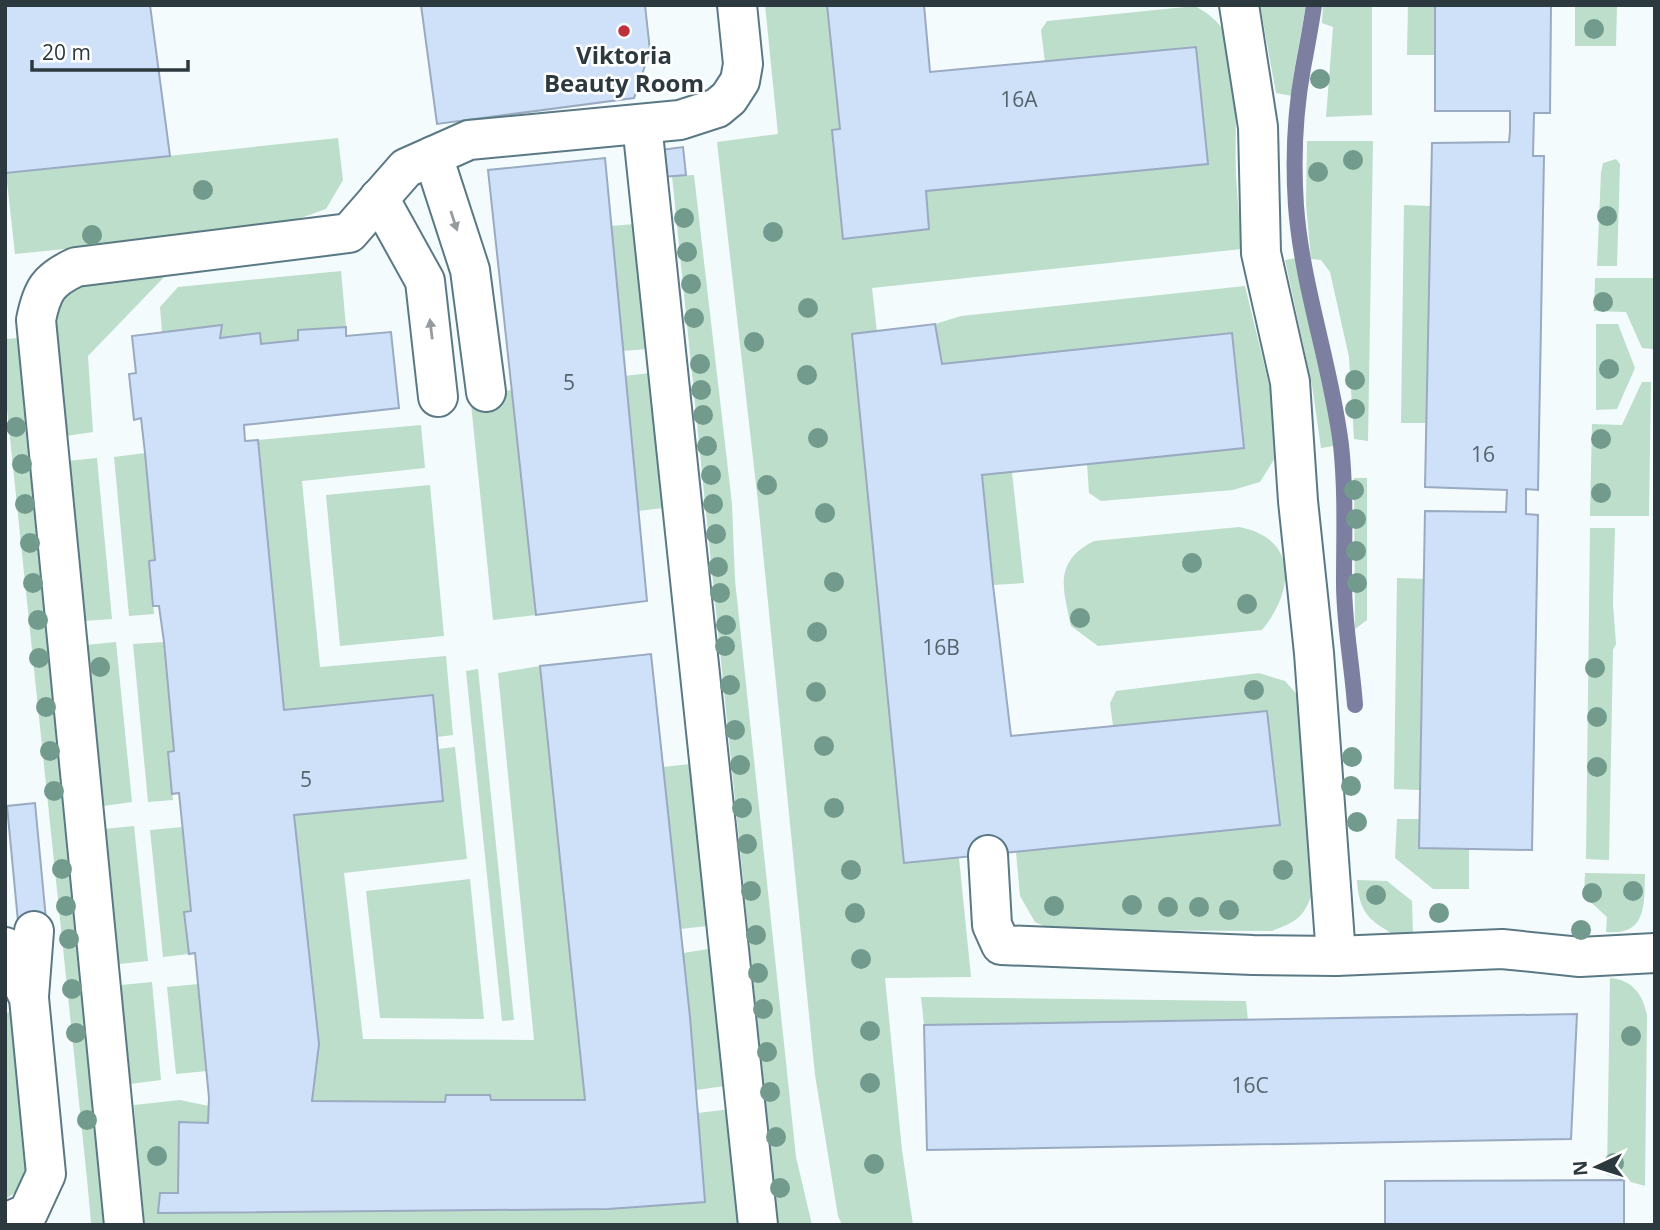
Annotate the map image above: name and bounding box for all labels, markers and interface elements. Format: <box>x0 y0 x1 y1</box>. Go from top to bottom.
marker: Viktoria Beauty Room <box>616 23 632 39</box>
scale bar <box>32 28 187 72</box>
text: 20 m <box>42 38 91 66</box>
place label: Viktoria Beauty Room <box>544 38 704 99</box>
house number: 16A <box>1000 85 1038 113</box>
one-way arrow <box>449 211 460 232</box>
one-way arrow <box>425 318 436 340</box>
house number: 5 <box>563 368 575 396</box>
house number: 16 <box>1471 440 1495 468</box>
house number: 16B <box>922 633 960 661</box>
house number: 5 <box>300 765 312 793</box>
house number: 16C <box>1231 1071 1269 1099</box>
north arrow <box>1562 1132 1632 1202</box>
text: N <box>1567 1160 1594 1177</box>

